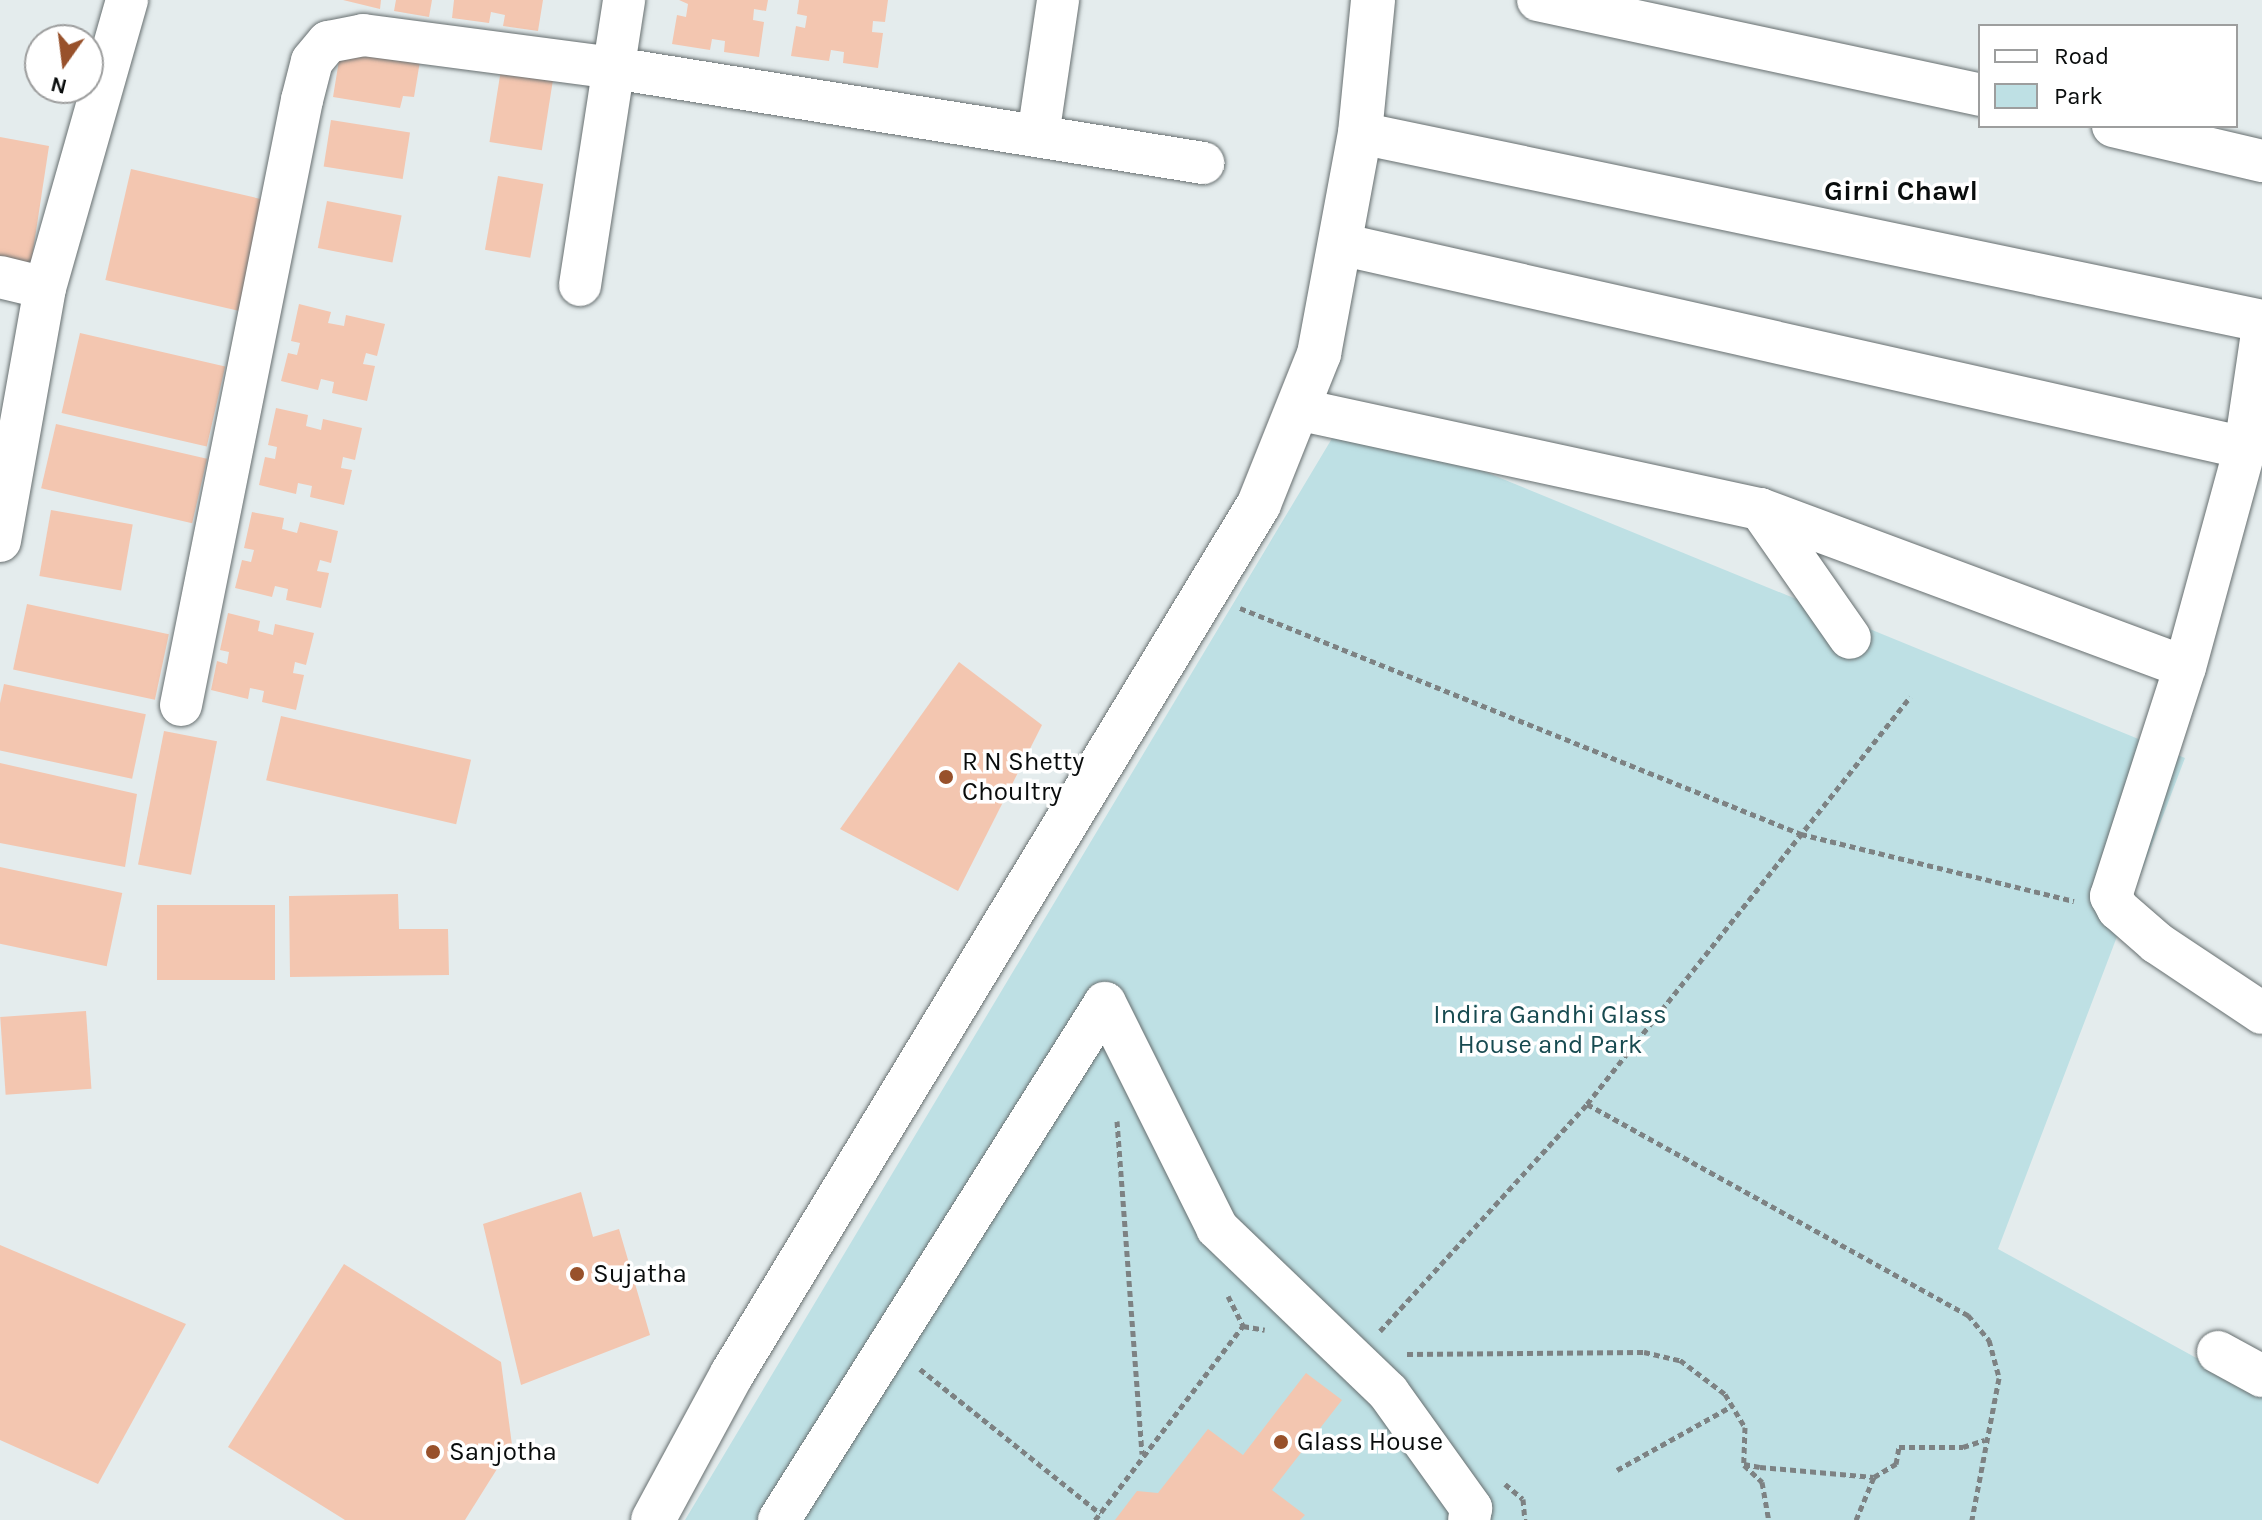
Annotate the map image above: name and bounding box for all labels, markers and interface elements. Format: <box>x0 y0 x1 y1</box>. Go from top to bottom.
north arrow <box>24 24 104 104</box>
legend <box>1978 24 2238 128</box>
text: Road <box>2054 42 2109 70</box>
text: N <box>48 71 69 100</box>
text: Park <box>2054 82 2103 110</box>
district label: Girni Chawl <box>1824 174 1978 208</box>
place label: R N Shetty Choultry <box>962 746 1084 808</box>
marker: R N Shetty Choultry <box>937 768 955 786</box>
park label: Indira Gandhi Glass House and Park <box>1433 999 1667 1060</box>
place label: Sujatha <box>593 1258 687 1290</box>
marker: Sujatha <box>568 1265 586 1283</box>
place label: Glass House <box>1297 1426 1443 1458</box>
marker: Glass House <box>1272 1433 1290 1451</box>
place label: Sanjotha <box>449 1436 557 1468</box>
marker: Sanjotha <box>424 1443 442 1461</box>

